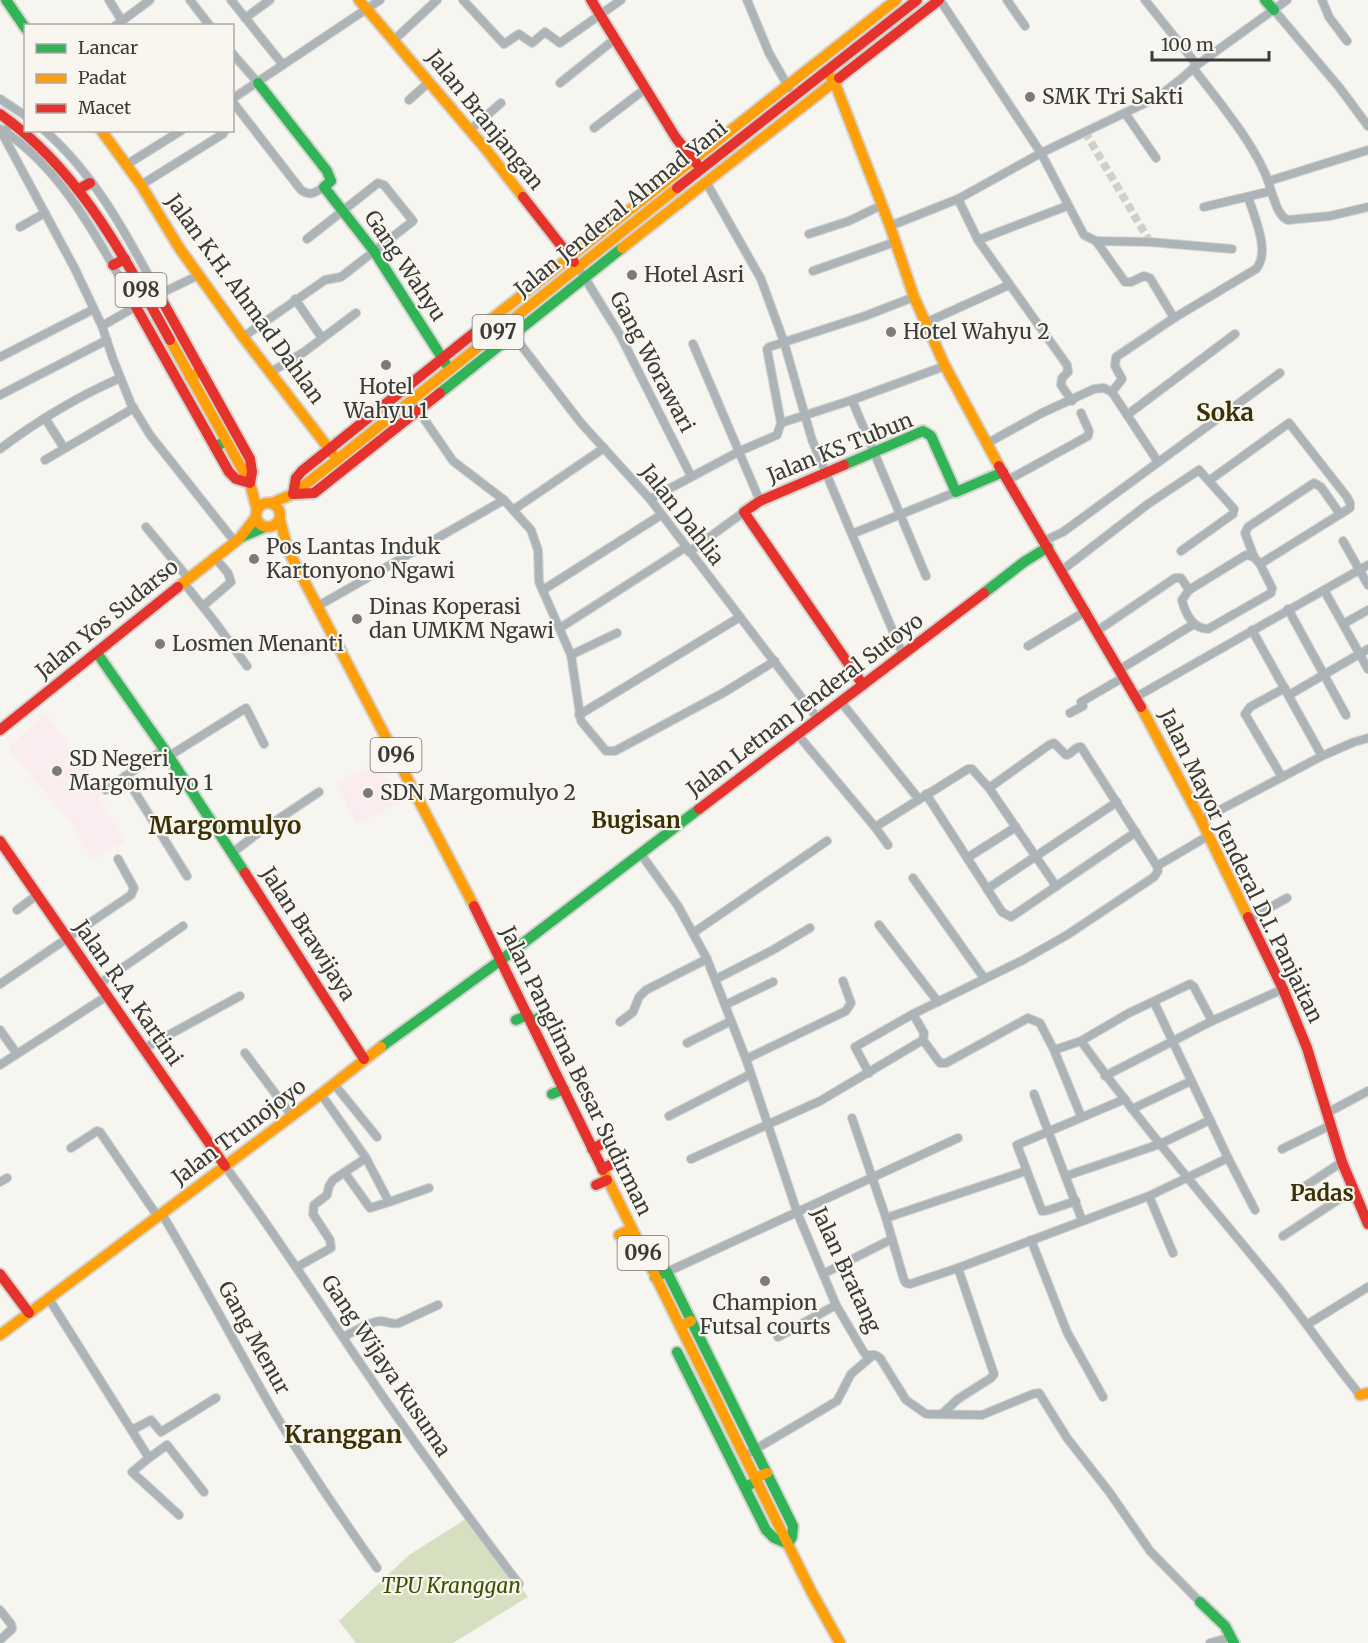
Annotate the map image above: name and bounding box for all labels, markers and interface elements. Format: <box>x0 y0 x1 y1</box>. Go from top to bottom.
legend <box>24 24 234 132</box>
scale bar <box>1152 24 1269 62</box>
text: 100 m <box>1161 33 1214 56</box>
text: Lancar <box>78 36 138 59</box>
street label: Jalan Branjangan <box>420 43 550 195</box>
text: Padat <box>78 66 127 89</box>
place label: SMK Tri Sakti <box>1042 83 1184 110</box>
marker: SMK Tri Sakti <box>1023 90 1037 104</box>
text: Macet <box>78 96 131 119</box>
street label: Jalan Jenderal Ahmad Yani <box>508 114 733 303</box>
street label: Jalan K.H. Ahmad Dahlan <box>160 188 331 409</box>
street label: Gang Wahyu <box>358 205 452 326</box>
place label: Hotel Asri <box>644 261 744 288</box>
marker: Hotel Asri <box>625 268 639 282</box>
road number: 098 <box>116 273 166 307</box>
street label: Gang Worawari <box>604 287 701 437</box>
road number: 097 <box>472 315 524 349</box>
place label: Hotel Wahyu 2 <box>903 318 1050 345</box>
marker: Hotel Wahyu 2 <box>884 325 898 339</box>
marker: Hotel Wahyu 1 <box>379 358 393 372</box>
place label: Hotel Wahyu 1 <box>343 373 428 424</box>
district label: Soka <box>1196 397 1254 428</box>
street label: Jalan KS Tubun <box>762 406 917 489</box>
street label: Jalan Dahlia <box>634 458 730 571</box>
place label: Pos Lantas Induk Kartonyono Ngawi <box>266 533 455 584</box>
marker: Pos Lantas Induk Kartonyono Ngawi <box>247 552 261 566</box>
street label: Jalan Yos Sudarso <box>29 553 183 685</box>
place label: Dinas Koperasi dan UMKM Ngawi <box>369 593 554 644</box>
street label: Jalan Letnan Jenderal Sutoyo <box>680 607 928 803</box>
marker: Dinas Koperasi dan UMKM Ngawi <box>350 612 364 626</box>
place label: Losmen Menanti <box>172 630 344 657</box>
marker: Losmen Menanti <box>153 637 167 651</box>
street label: Jalan Mayor Jenderal D.I. Panjaitan <box>1153 703 1329 1027</box>
road number: 096 <box>370 738 422 772</box>
place label: SD Negeri Margomulyo 1 <box>69 745 213 796</box>
marker: SD Negeri Margomulyo 1 <box>50 764 64 778</box>
place label: SDN Margomulyo 2 <box>380 779 576 806</box>
marker: SDN Margomulyo 2 <box>361 786 375 800</box>
district label: Bugisan <box>591 806 681 834</box>
district label: Margomulyo <box>149 810 301 841</box>
street label: Jalan Brawijaya <box>255 861 362 1006</box>
street label: Jalan R.A. Kartini <box>67 914 189 1071</box>
street label: Jalan Panglima Besar Sudirman <box>494 921 658 1220</box>
street label: Jalan Trunojoyo <box>165 1072 311 1191</box>
district label: Padas <box>1290 1179 1354 1207</box>
street label: Jalan Bratang <box>805 1202 887 1337</box>
road number: 096 <box>618 1236 668 1270</box>
street label: Gang Wijaya Kusuma <box>316 1270 457 1462</box>
marker: Champion Futsal courts <box>758 1274 772 1288</box>
street label: Gang Menur <box>212 1276 297 1399</box>
place label: Champion Futsal courts <box>699 1289 831 1340</box>
district label: Kranggan <box>284 1419 402 1450</box>
park label: TPU Kranggan <box>381 1572 521 1599</box>

